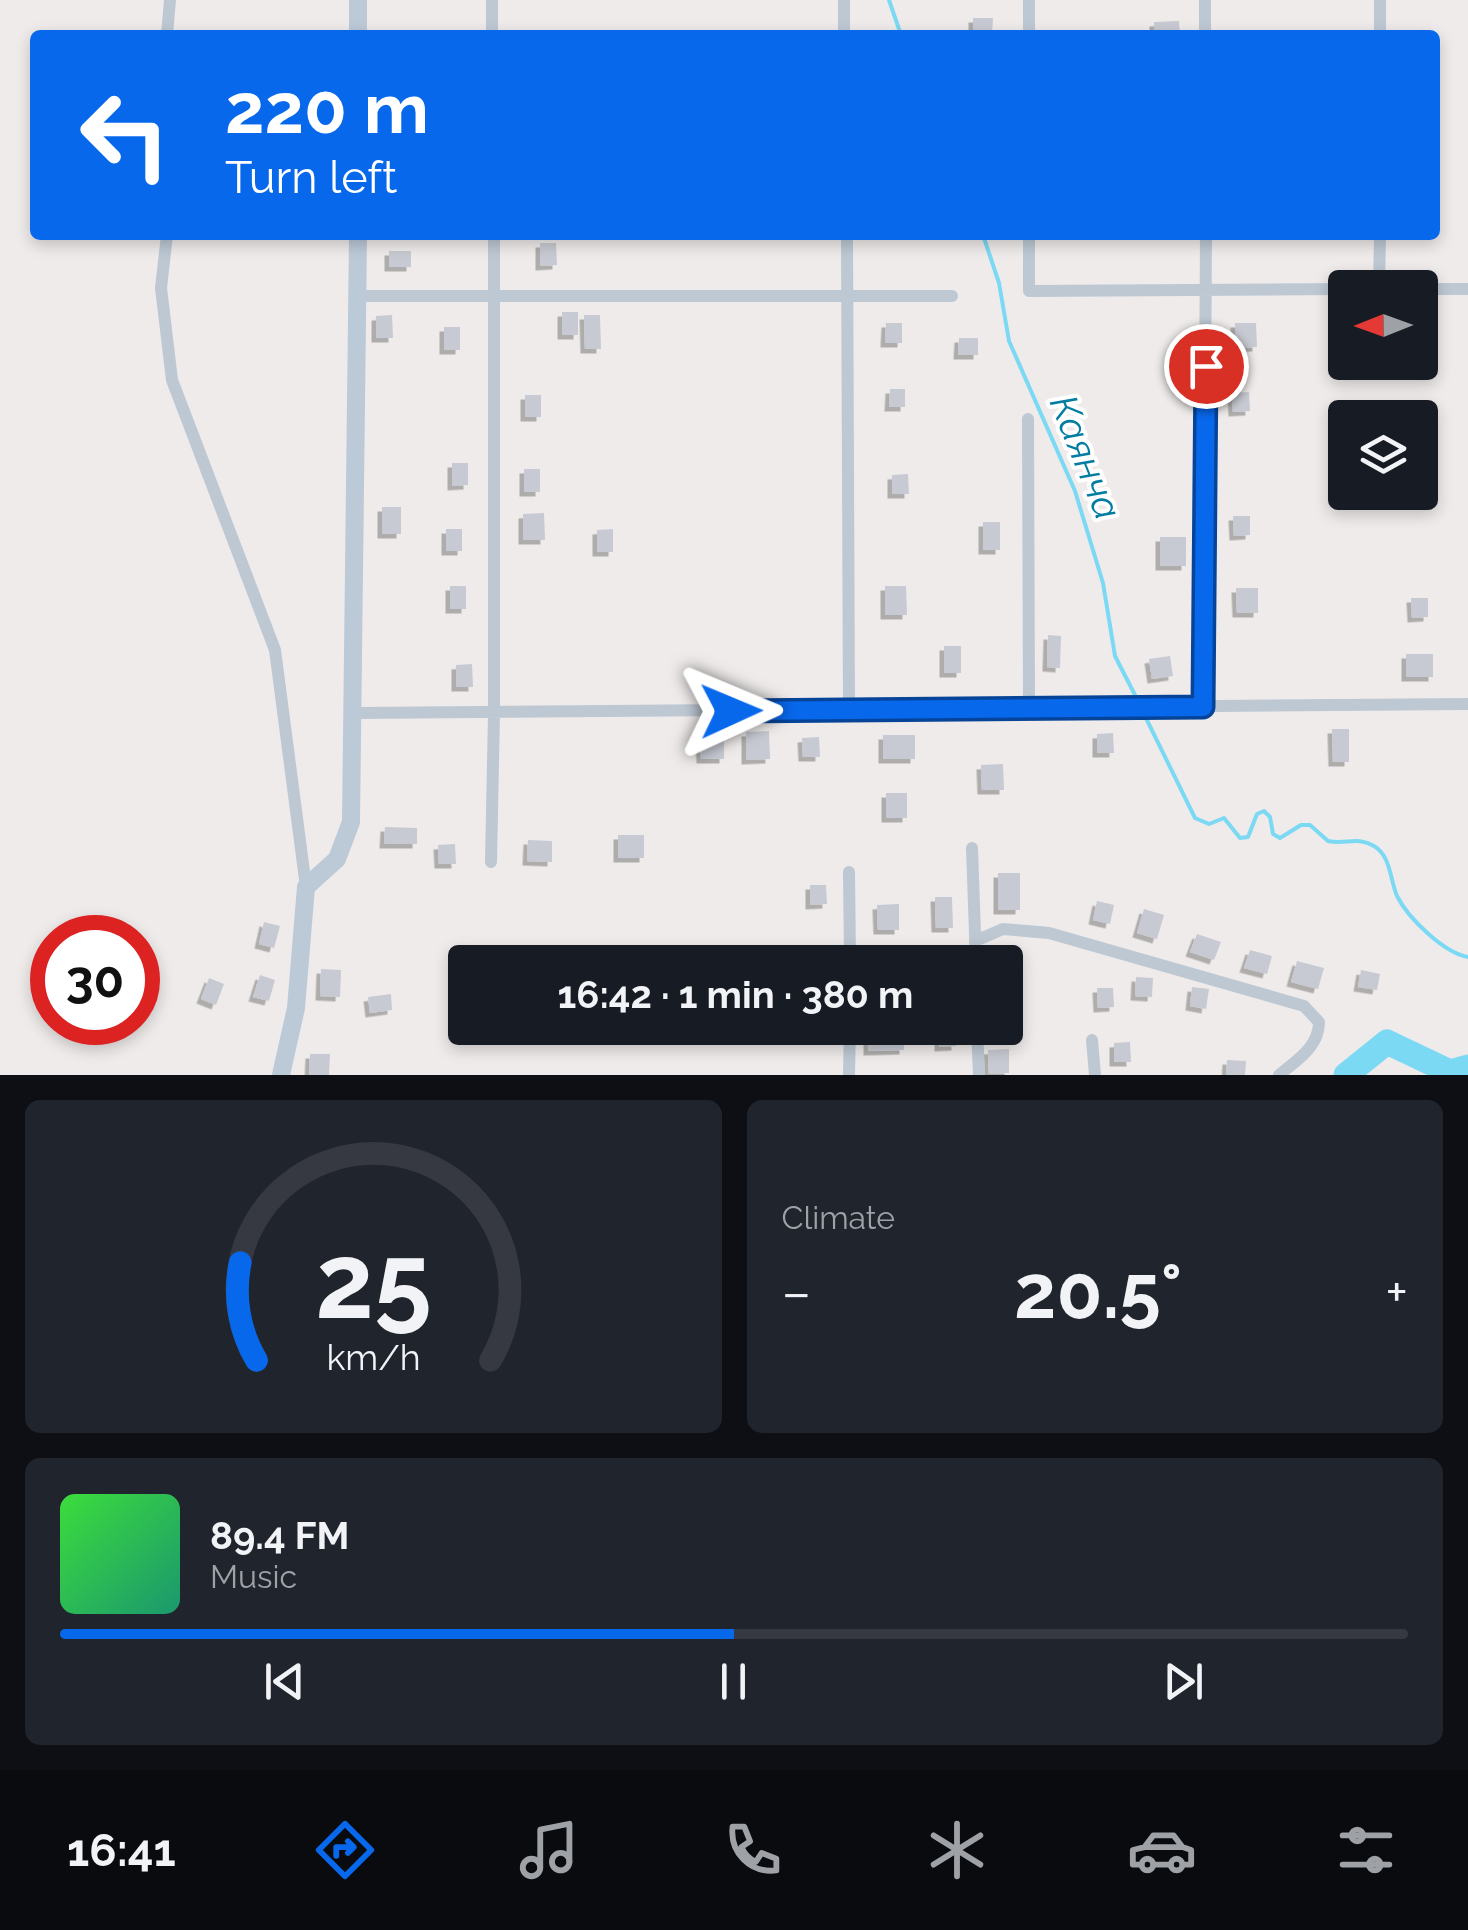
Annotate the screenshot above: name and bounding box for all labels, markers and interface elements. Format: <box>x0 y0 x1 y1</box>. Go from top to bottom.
text: 220 m <box>225 67 429 149</box>
icon: left <box>60 70 190 200</box>
text: Turn left <box>225 151 397 204</box>
north arrow <box>1328 270 1438 380</box>
map controls <box>1328 270 1438 510</box>
pin <box>1164 324 1249 409</box>
icon: arrive <box>1179 339 1234 394</box>
water label: Каянча <box>1041 388 1131 526</box>
button: layers <box>1328 400 1438 510</box>
position arrow <box>679 659 783 763</box>
speed limit sign: 30 <box>30 915 160 1045</box>
text: 16:42 · 1 min · 380 m <box>558 972 913 1017</box>
text: Climate <box>782 1199 895 1236</box>
text: 25 <box>315 1220 431 1342</box>
text: 20.5° <box>1014 1247 1182 1336</box>
text: − <box>782 1260 811 1325</box>
text: + <box>1385 1260 1408 1325</box>
text: km/h <box>326 1336 420 1378</box>
text: 89.4 FM <box>210 1513 349 1558</box>
text: Music <box>210 1558 297 1595</box>
icon: previous <box>257 1654 312 1709</box>
icon: pause <box>706 1654 761 1709</box>
icon: next <box>1156 1654 1211 1709</box>
icon: directions <box>310 1815 380 1885</box>
icon: music <box>514 1815 584 1885</box>
icon: phone <box>718 1815 788 1885</box>
icon: climate <box>922 1815 992 1885</box>
icon: car <box>1127 1815 1197 1885</box>
icon: filters <box>1331 1815 1401 1885</box>
text: 16:41 <box>67 1824 176 1877</box>

